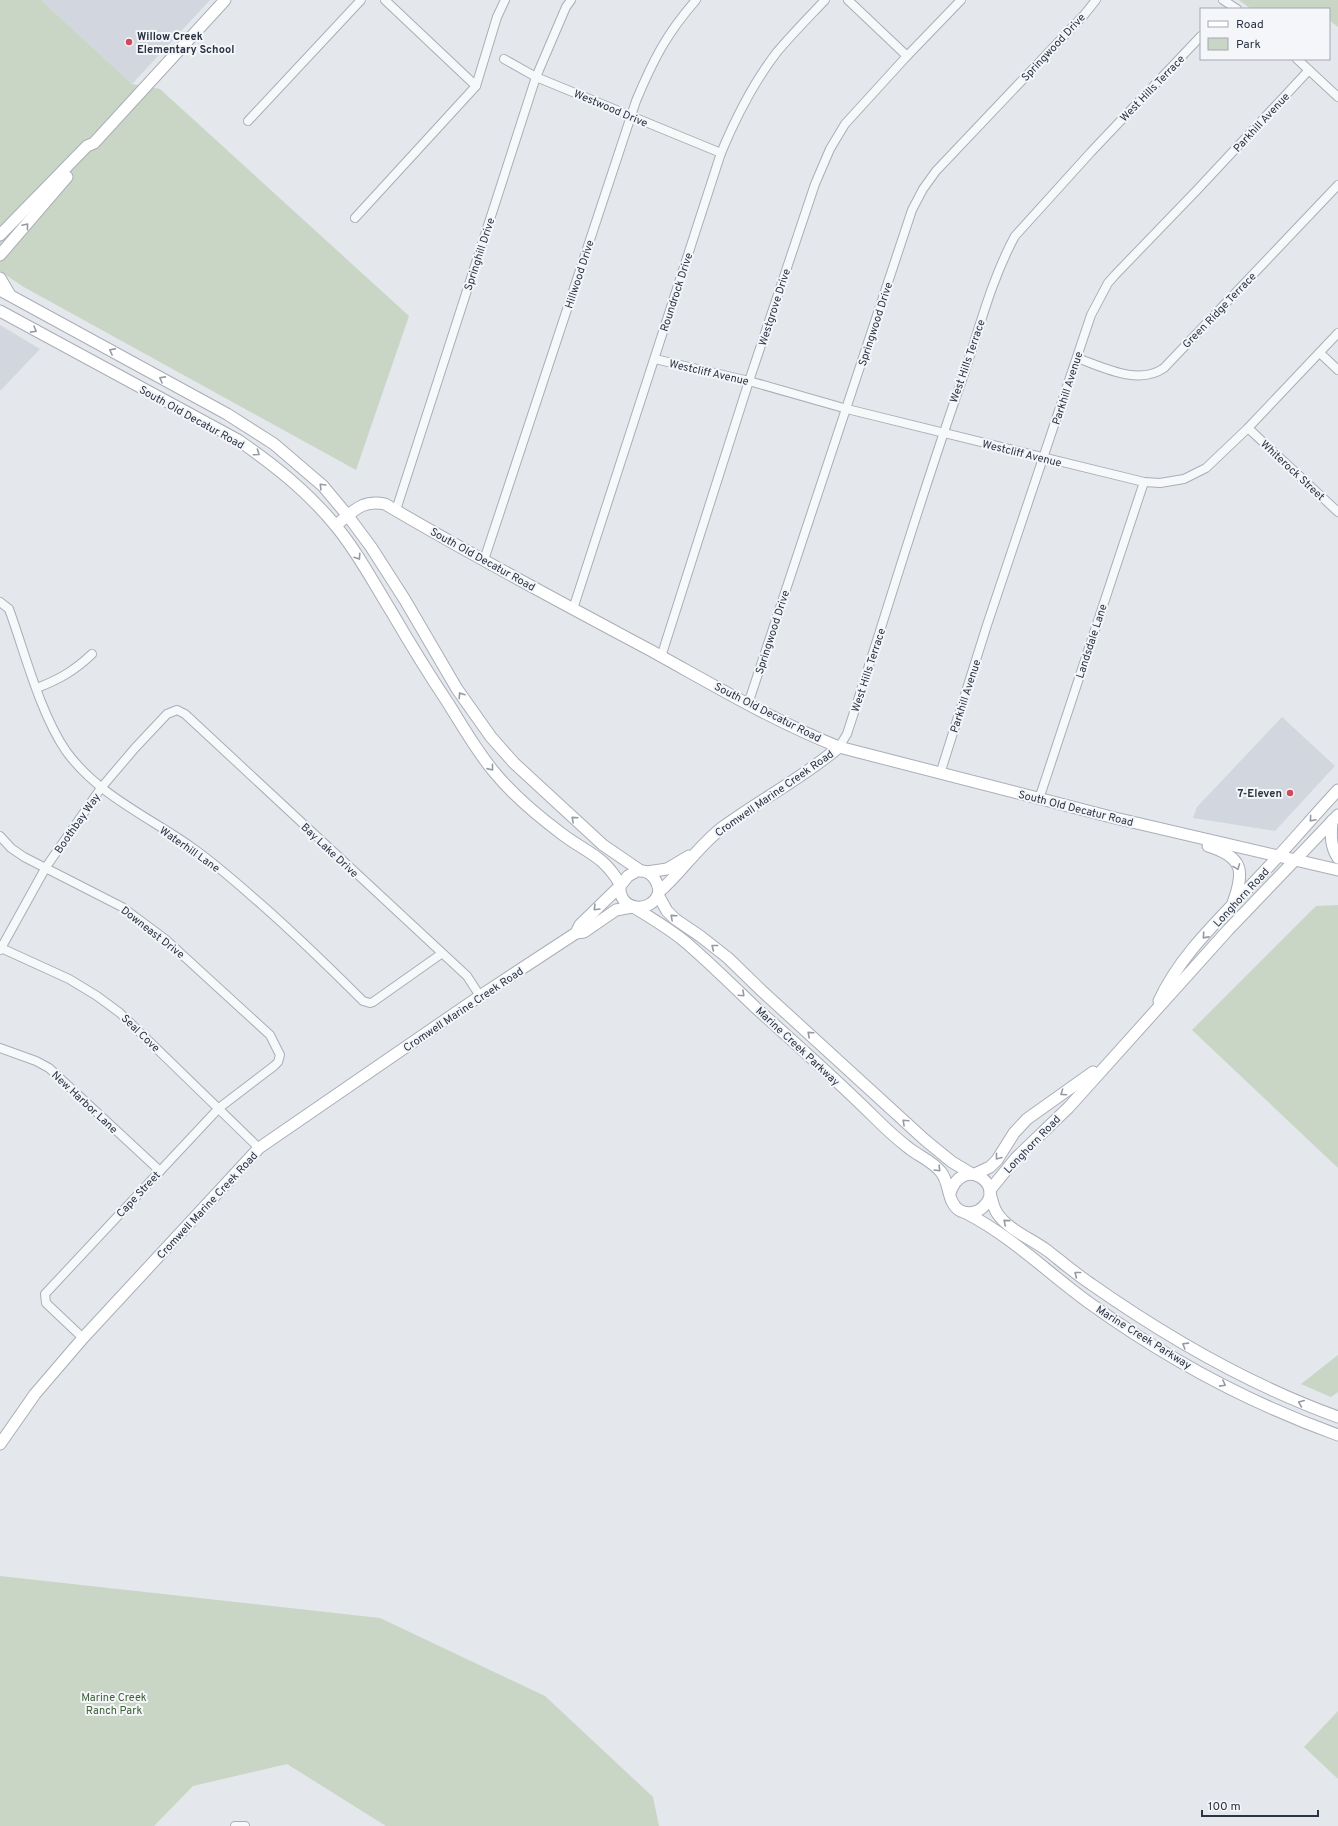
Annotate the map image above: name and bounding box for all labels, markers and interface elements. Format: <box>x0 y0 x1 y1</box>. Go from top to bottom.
legend <box>1200 8 1330 60</box>
street label: Springwood Drive <box>1019 11 1089 84</box>
text: Road <box>1236 17 1264 33</box>
place label: Willow Creek Elementary School <box>137 30 234 57</box>
marker: Willow Creek Elementary School <box>124 37 134 47</box>
text: Park <box>1236 37 1261 53</box>
street label: West Hills Terrace <box>1117 52 1188 125</box>
street label: Westwood Drive <box>571 87 650 131</box>
street label: Parkhill Avenue <box>1231 90 1293 155</box>
street label: Springhill Drive <box>462 216 498 292</box>
one-way arrow <box>21 224 28 231</box>
street label: Hillwood Drive <box>562 238 598 310</box>
street label: Roundrock Drive <box>658 251 696 334</box>
street label: Westgrove Drive <box>756 267 794 348</box>
street label: Green Ridge Terrace <box>1180 270 1260 352</box>
street label: Springwood Drive <box>856 280 896 368</box>
street label: West Hills Terrace <box>947 318 989 405</box>
one-way arrow <box>30 326 37 333</box>
one-way arrow <box>109 349 116 356</box>
street label: Parkhill Avenue <box>1049 350 1086 427</box>
street label: Westcliff Avenue <box>668 357 750 389</box>
one-way arrow <box>159 376 166 383</box>
street label: South Old Decatur Road <box>136 383 247 453</box>
street label: Westcliff Avenue <box>981 437 1063 471</box>
street label: Whiterock Street <box>1257 437 1327 504</box>
one-way arrow <box>253 448 260 456</box>
one-way arrow <box>319 483 327 491</box>
street label: South Old Decatur Road <box>427 525 538 595</box>
one-way arrow <box>354 553 361 560</box>
street label: Springwood Drive <box>753 588 793 676</box>
street label: Landsdale Lane <box>1073 602 1111 680</box>
street label: West Hills Terrace <box>849 627 889 714</box>
street label: Parkhill Avenue <box>947 658 984 735</box>
street label: South Old Decatur Road <box>712 680 823 746</box>
one-way arrow <box>459 692 466 699</box>
street label: Cromwell Marine Creek Road <box>712 747 837 840</box>
one-way arrow <box>486 764 493 771</box>
place label: 7-Eleven <box>1238 787 1282 801</box>
street label: South Old Decatur Road <box>1017 788 1135 830</box>
marker: 7-Eleven <box>1285 788 1295 798</box>
street label: Boothbay Way <box>52 790 104 857</box>
one-way arrow <box>1309 814 1316 822</box>
one-way arrow <box>571 816 579 824</box>
street label: Bay Lake Drive <box>298 821 361 881</box>
street label: Waterhill Lane <box>157 824 222 876</box>
one-way arrow <box>1233 863 1241 870</box>
street label: Longhorn Road <box>1211 865 1273 930</box>
street label: Downeast Drive <box>118 904 187 962</box>
one-way arrow <box>594 904 601 911</box>
one-way arrow <box>670 915 678 922</box>
one-way arrow <box>1202 931 1210 939</box>
one-way arrow <box>711 944 718 951</box>
street label: Cromwell Marine Creek Road <box>401 964 526 1055</box>
one-way arrow <box>737 990 745 997</box>
street label: Marine Creek Parkway <box>752 1004 842 1089</box>
street label: Seal Cove <box>118 1012 163 1056</box>
one-way arrow <box>807 1032 814 1039</box>
street label: New Harbor Lane <box>48 1069 120 1137</box>
one-way arrow <box>1060 1088 1067 1096</box>
street label: Longhorn Road <box>1001 1113 1064 1177</box>
one-way arrow <box>903 1120 910 1127</box>
street label: Cromwell Marine Creek Road <box>154 1149 261 1262</box>
one-way arrow <box>996 1153 1003 1160</box>
one-way arrow <box>933 1164 941 1172</box>
street label: Cape Street <box>114 1169 164 1221</box>
one-way arrow <box>1003 1219 1010 1226</box>
one-way arrow <box>1074 1271 1081 1278</box>
street label: Marine Creek Parkway <box>1093 1303 1194 1373</box>
one-way arrow <box>1182 1343 1189 1350</box>
one-way arrow <box>1219 1379 1227 1387</box>
one-way arrow <box>1298 1400 1305 1408</box>
park label: Marine Creek Ranch Park <box>81 1691 147 1718</box>
scale bar <box>1202 1792 1318 1818</box>
text: 100 m <box>1208 1799 1241 1815</box>

